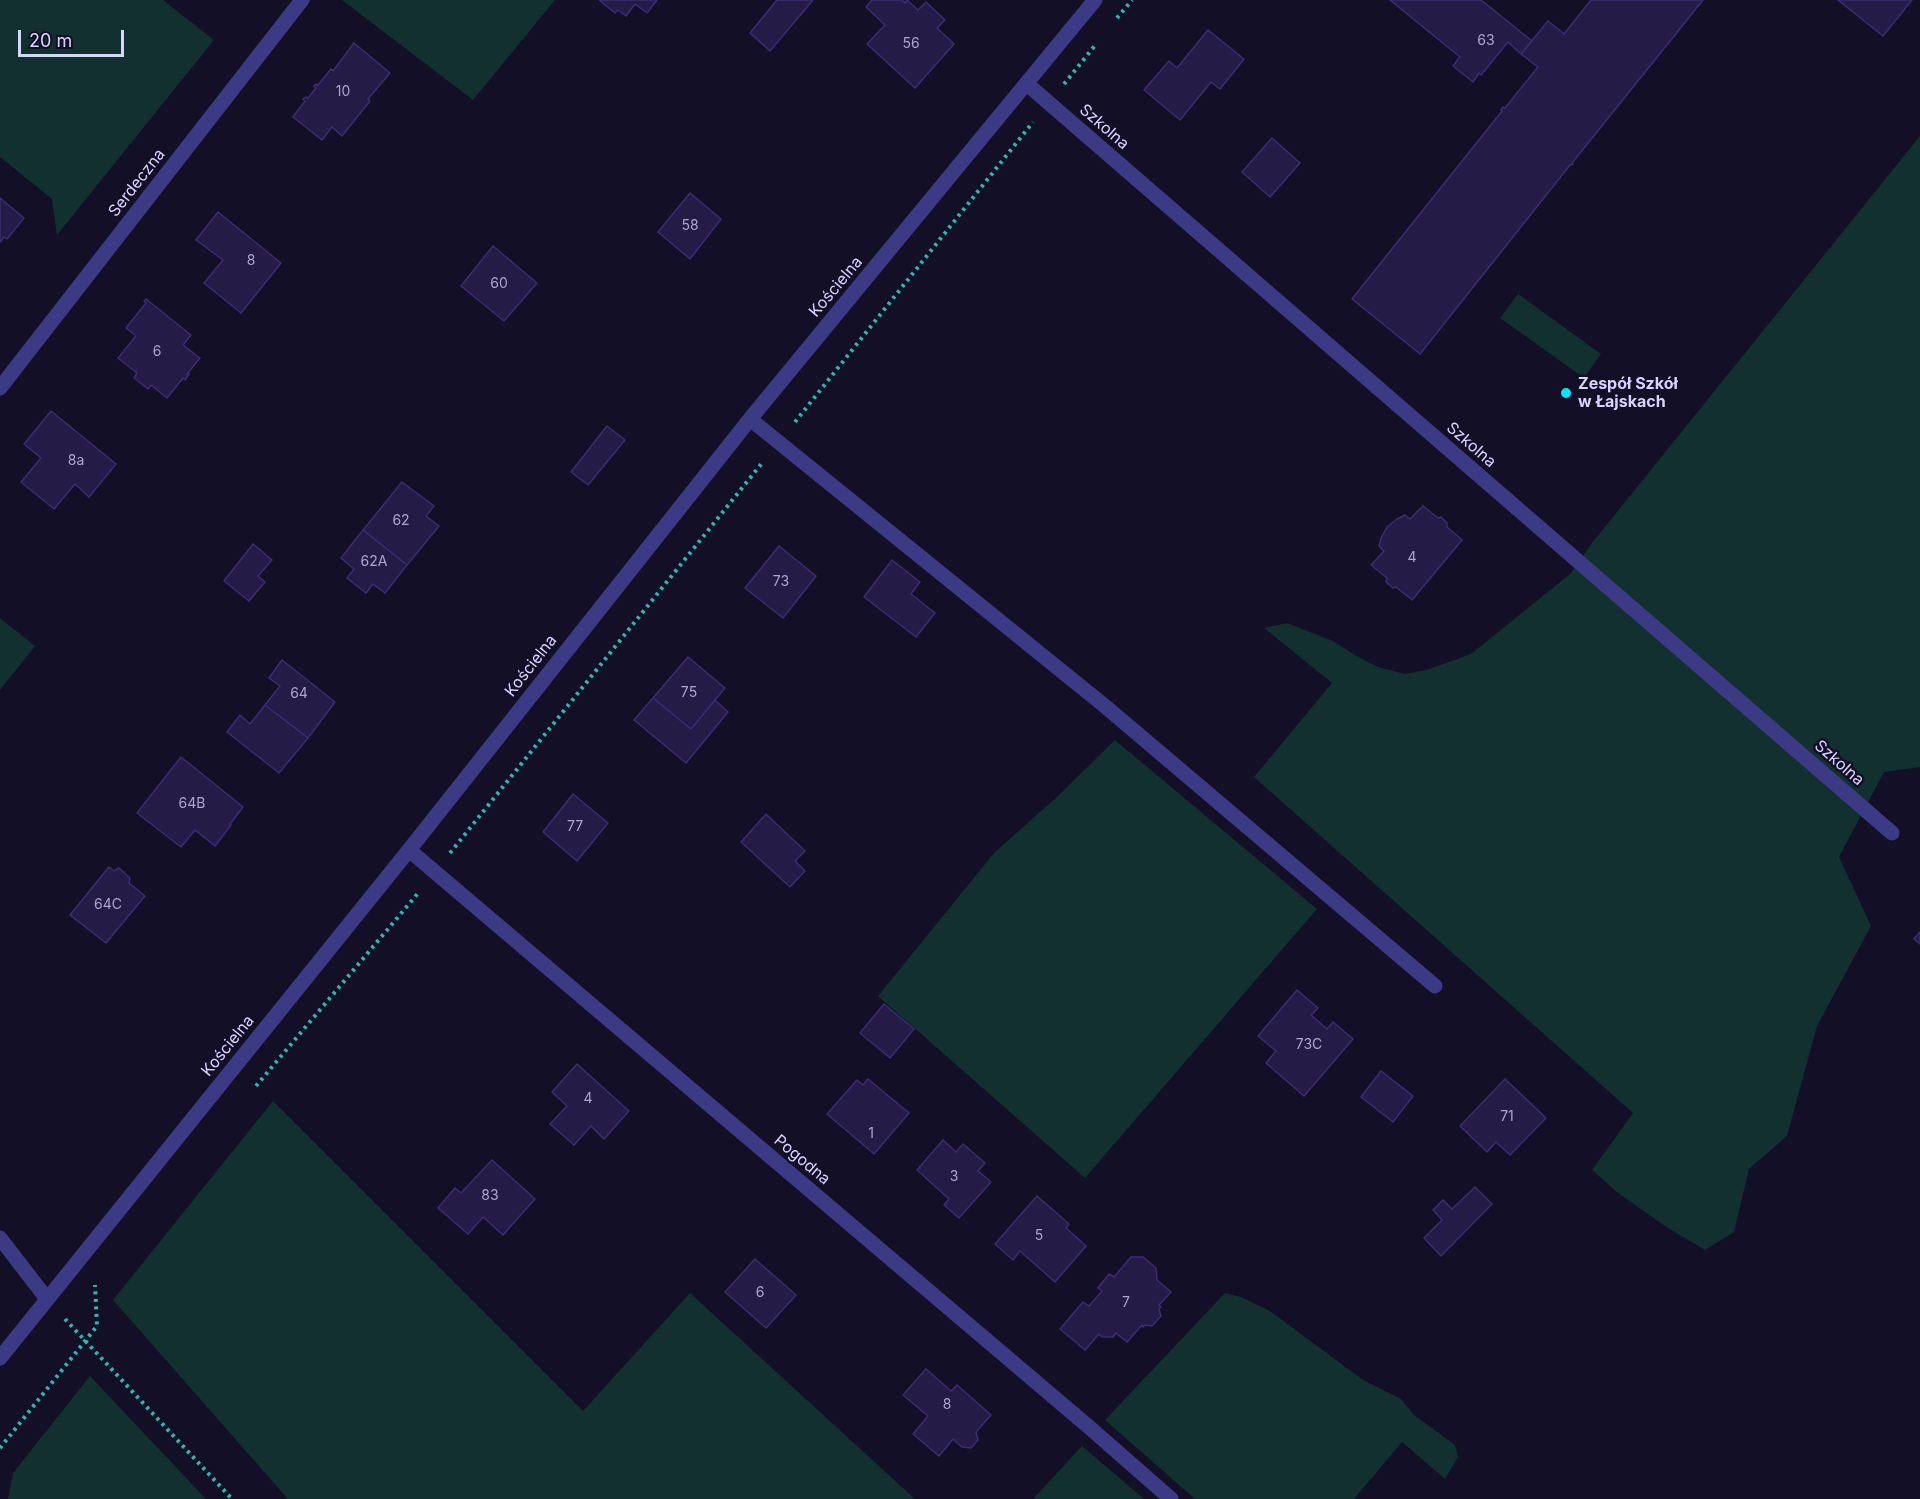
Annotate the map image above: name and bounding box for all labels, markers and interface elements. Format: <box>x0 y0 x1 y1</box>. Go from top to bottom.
scale bar <box>21 18 128 56</box>
text: 20 m <box>29 30 72 51</box>
house number: 63 <box>1477 33 1495 49</box>
house number: 56 <box>902 36 920 52</box>
house number: 10 <box>336 84 350 100</box>
street label: Szkolna <box>1075 100 1133 154</box>
street label: Serdeczna <box>105 145 169 221</box>
house number: 58 <box>681 218 699 234</box>
house number: 8 <box>247 253 255 269</box>
street label: Kościelna <box>805 253 867 321</box>
house number: 60 <box>490 276 508 292</box>
house number: 6 <box>153 344 161 360</box>
place label: Zespół Szkół w Łajskach <box>1578 374 1678 412</box>
marker: Zespół Szkół w Łajskach <box>1559 386 1573 400</box>
street label: Szkolna <box>1442 418 1500 472</box>
house number: 8a <box>68 453 84 469</box>
house number: 62 <box>392 513 410 529</box>
house number: 4 <box>1407 550 1417 566</box>
house number: 62A <box>361 554 387 570</box>
house number: 73 <box>773 574 789 590</box>
street label: Kościelna <box>501 631 561 701</box>
house number: 75 <box>681 685 697 701</box>
house number: 64 <box>290 686 308 702</box>
street label: Szkolna <box>1810 736 1868 790</box>
house number: 64B <box>179 796 205 812</box>
house number: 77 <box>567 819 583 835</box>
house number: 64C <box>94 897 122 913</box>
street label: Kościelna <box>198 1012 258 1080</box>
house number: 73C <box>1296 1037 1322 1053</box>
house number: 4 <box>583 1091 593 1107</box>
house number: 71 <box>1500 1109 1514 1125</box>
house number: 1 <box>868 1126 874 1142</box>
street label: Pogodna <box>770 1131 834 1189</box>
house number: 3 <box>950 1169 958 1185</box>
house number: 83 <box>481 1188 499 1204</box>
house number: 5 <box>1035 1228 1043 1244</box>
house number: 6 <box>756 1285 764 1301</box>
house number: 7 <box>1122 1295 1130 1311</box>
house number: 8 <box>943 1397 951 1413</box>

